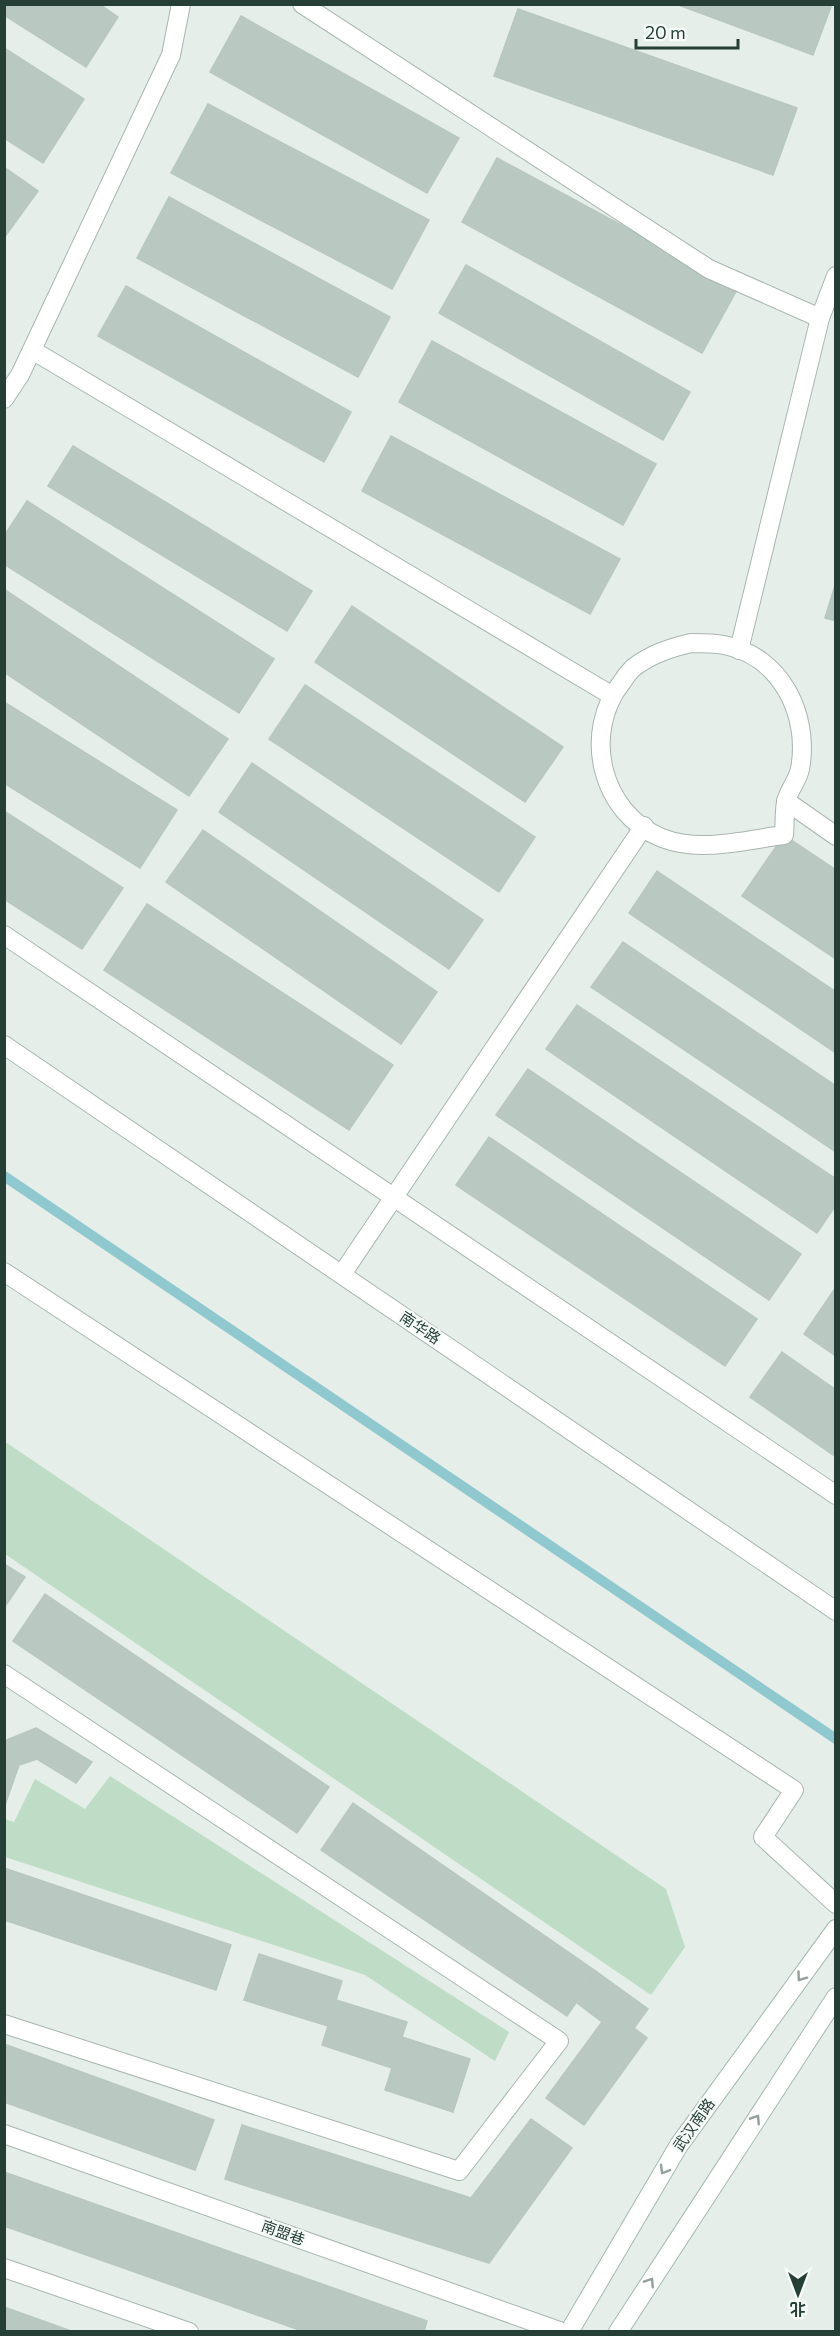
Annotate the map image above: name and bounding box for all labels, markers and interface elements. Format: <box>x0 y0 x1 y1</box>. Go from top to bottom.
scale bar <box>636 12 738 50</box>
text: 20 m <box>645 21 686 43</box>
street label: 南华路 <box>397 1307 444 1347</box>
one-way arrow <box>797 1970 808 1981</box>
street label: 武汉南路 <box>669 2095 718 2154</box>
one-way arrow <box>749 2115 761 2125</box>
one-way arrow <box>660 2164 672 2174</box>
street label: 南盟巷 <box>259 2216 308 2248</box>
north arrow <box>768 2264 828 2324</box>
one-way arrow <box>643 2278 654 2289</box>
text: 北 <box>790 2300 806 2319</box>

